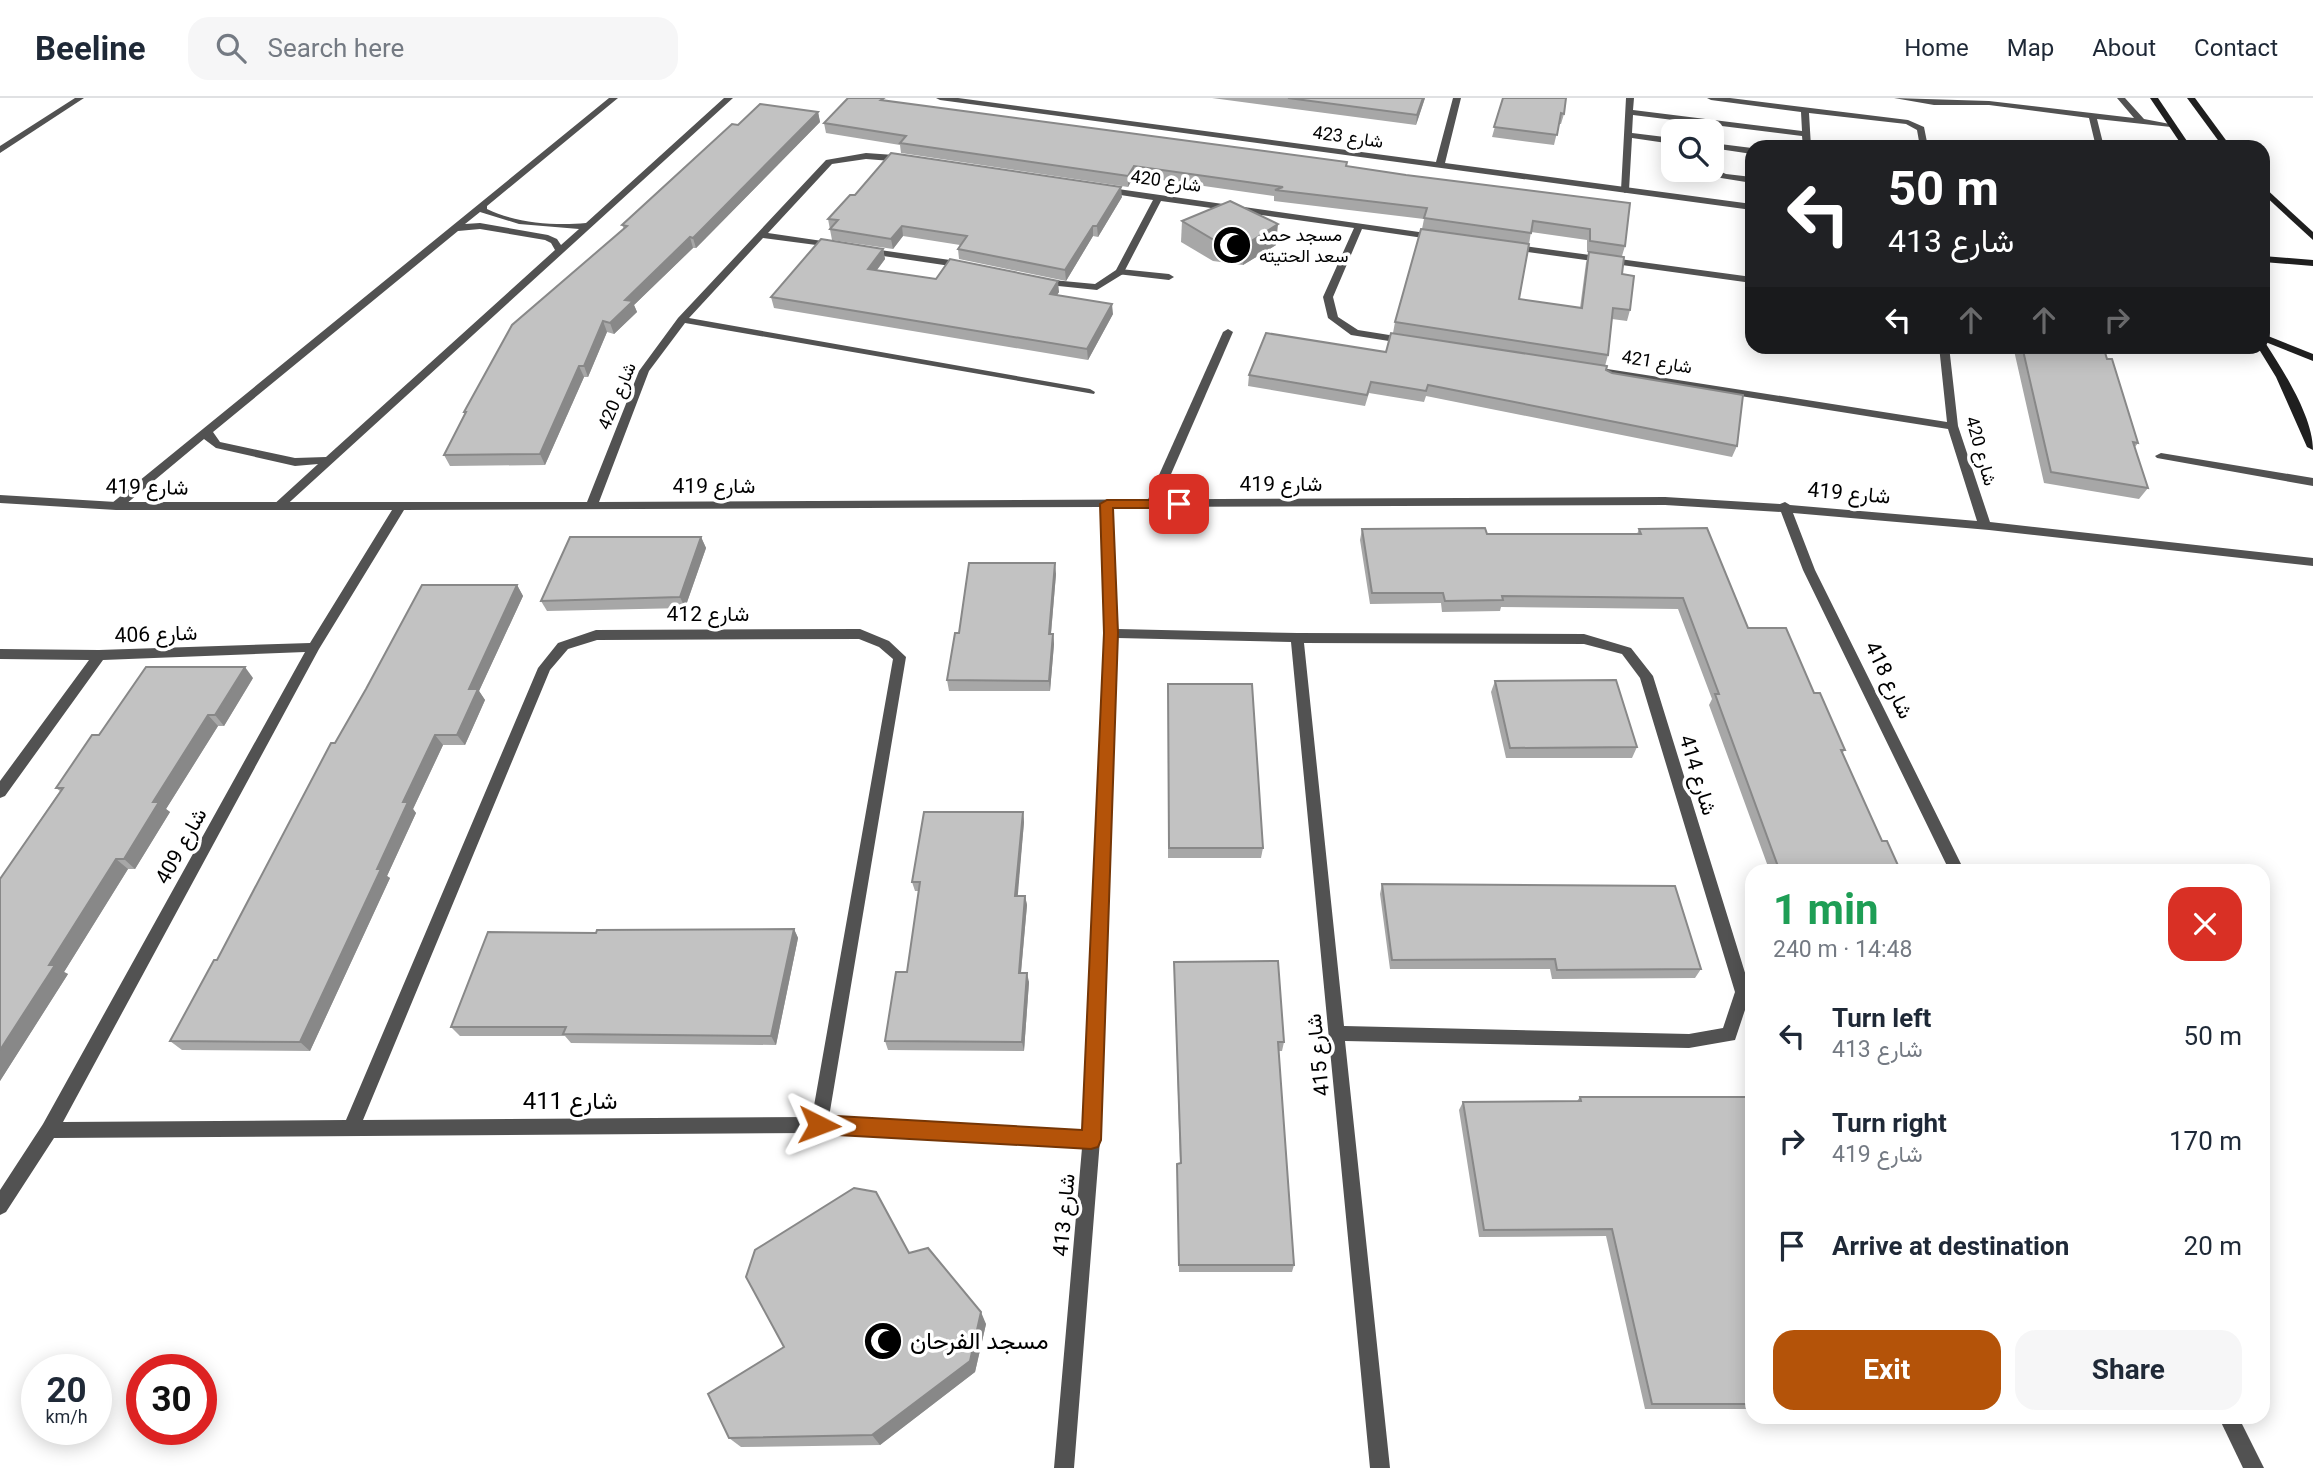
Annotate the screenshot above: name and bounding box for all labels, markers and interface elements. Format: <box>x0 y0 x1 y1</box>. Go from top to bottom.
search box <box>188 17 678 80</box>
text: Beeline <box>35 29 146 68</box>
icon: search <box>212 29 250 67</box>
text: Search here <box>268 33 404 63</box>
text: Home <box>1904 34 1969 62</box>
text: Map <box>2007 34 2054 62</box>
text: About <box>2092 34 2156 62</box>
text: Contact <box>2194 34 2278 62</box>
map controls <box>1661 119 1724 182</box>
button: search <box>1661 119 1724 182</box>
street label: شارع 423 <box>1311 121 1385 154</box>
text: 50 m <box>1888 160 1999 217</box>
street label: شارع 420 <box>1129 165 1203 198</box>
icon: left <box>1773 168 1864 259</box>
text: شارع 413 <box>1888 222 2014 260</box>
mosque icon: مسجد حمد سعد الحتيته <box>1211 224 1253 266</box>
place label: مسجد حمد سعد الحتيته <box>1259 224 1348 266</box>
icon: left <box>1879 301 1917 339</box>
icon: ahead <box>1952 301 1990 339</box>
icon: ahead <box>2025 301 2063 339</box>
icon: right <box>2098 301 2136 339</box>
street label: شارع 421 <box>1620 346 1694 379</box>
street label: شارع 420 <box>593 359 642 433</box>
street label: شارع 420 <box>1960 414 2001 488</box>
street label: شارع 419 <box>1240 472 1322 498</box>
street label: شارع 419 <box>105 474 189 502</box>
street label: شارع 419 <box>673 474 755 500</box>
pin <box>1149 474 1209 534</box>
street label: شارع 419 <box>1807 477 1891 511</box>
icon: arrive <box>1160 485 1198 523</box>
street label: شارع 412 <box>667 602 749 628</box>
street label: شارع 406 <box>114 621 198 649</box>
street label: شارع 418 <box>1858 637 1918 723</box>
street label: شارع 414 <box>1672 732 1722 819</box>
street label: شارع 409 <box>150 804 213 889</box>
text: 1 min <box>1773 885 1879 934</box>
button: close <box>2168 887 2242 961</box>
text: 240 m · 14:48 <box>1773 936 1912 963</box>
text: Turn left <box>1832 1003 1931 1033</box>
street label: شارع 415 <box>1302 1012 1336 1097</box>
icon: left <box>1773 1017 1811 1055</box>
text: 50 m <box>2184 1021 2242 1051</box>
text: شارع 413 <box>1832 1036 1923 1063</box>
street label: شارع 411 <box>523 1087 617 1117</box>
position arrow <box>782 1088 856 1162</box>
text: Turn right <box>1832 1108 1947 1138</box>
icon: right <box>1773 1122 1811 1160</box>
text: 170 m <box>2169 1126 2242 1156</box>
text: شارع 419 <box>1832 1141 1923 1168</box>
street label: شارع 413 <box>1048 1173 1082 1257</box>
icon: arrive <box>1773 1227 1811 1265</box>
text: Arrive at destination <box>1832 1231 2069 1261</box>
text: 20 m <box>2184 1231 2242 1261</box>
mosque icon: مسجد الفرحان <box>862 1320 904 1362</box>
place label: مسجد الفرحان <box>910 1327 1049 1356</box>
button: Exit <box>1773 1330 2001 1410</box>
button: Share <box>2015 1330 2242 1410</box>
speed limit sign: 30 <box>126 1354 217 1445</box>
text: 20 <box>46 1370 87 1411</box>
text: km/h <box>45 1406 88 1427</box>

